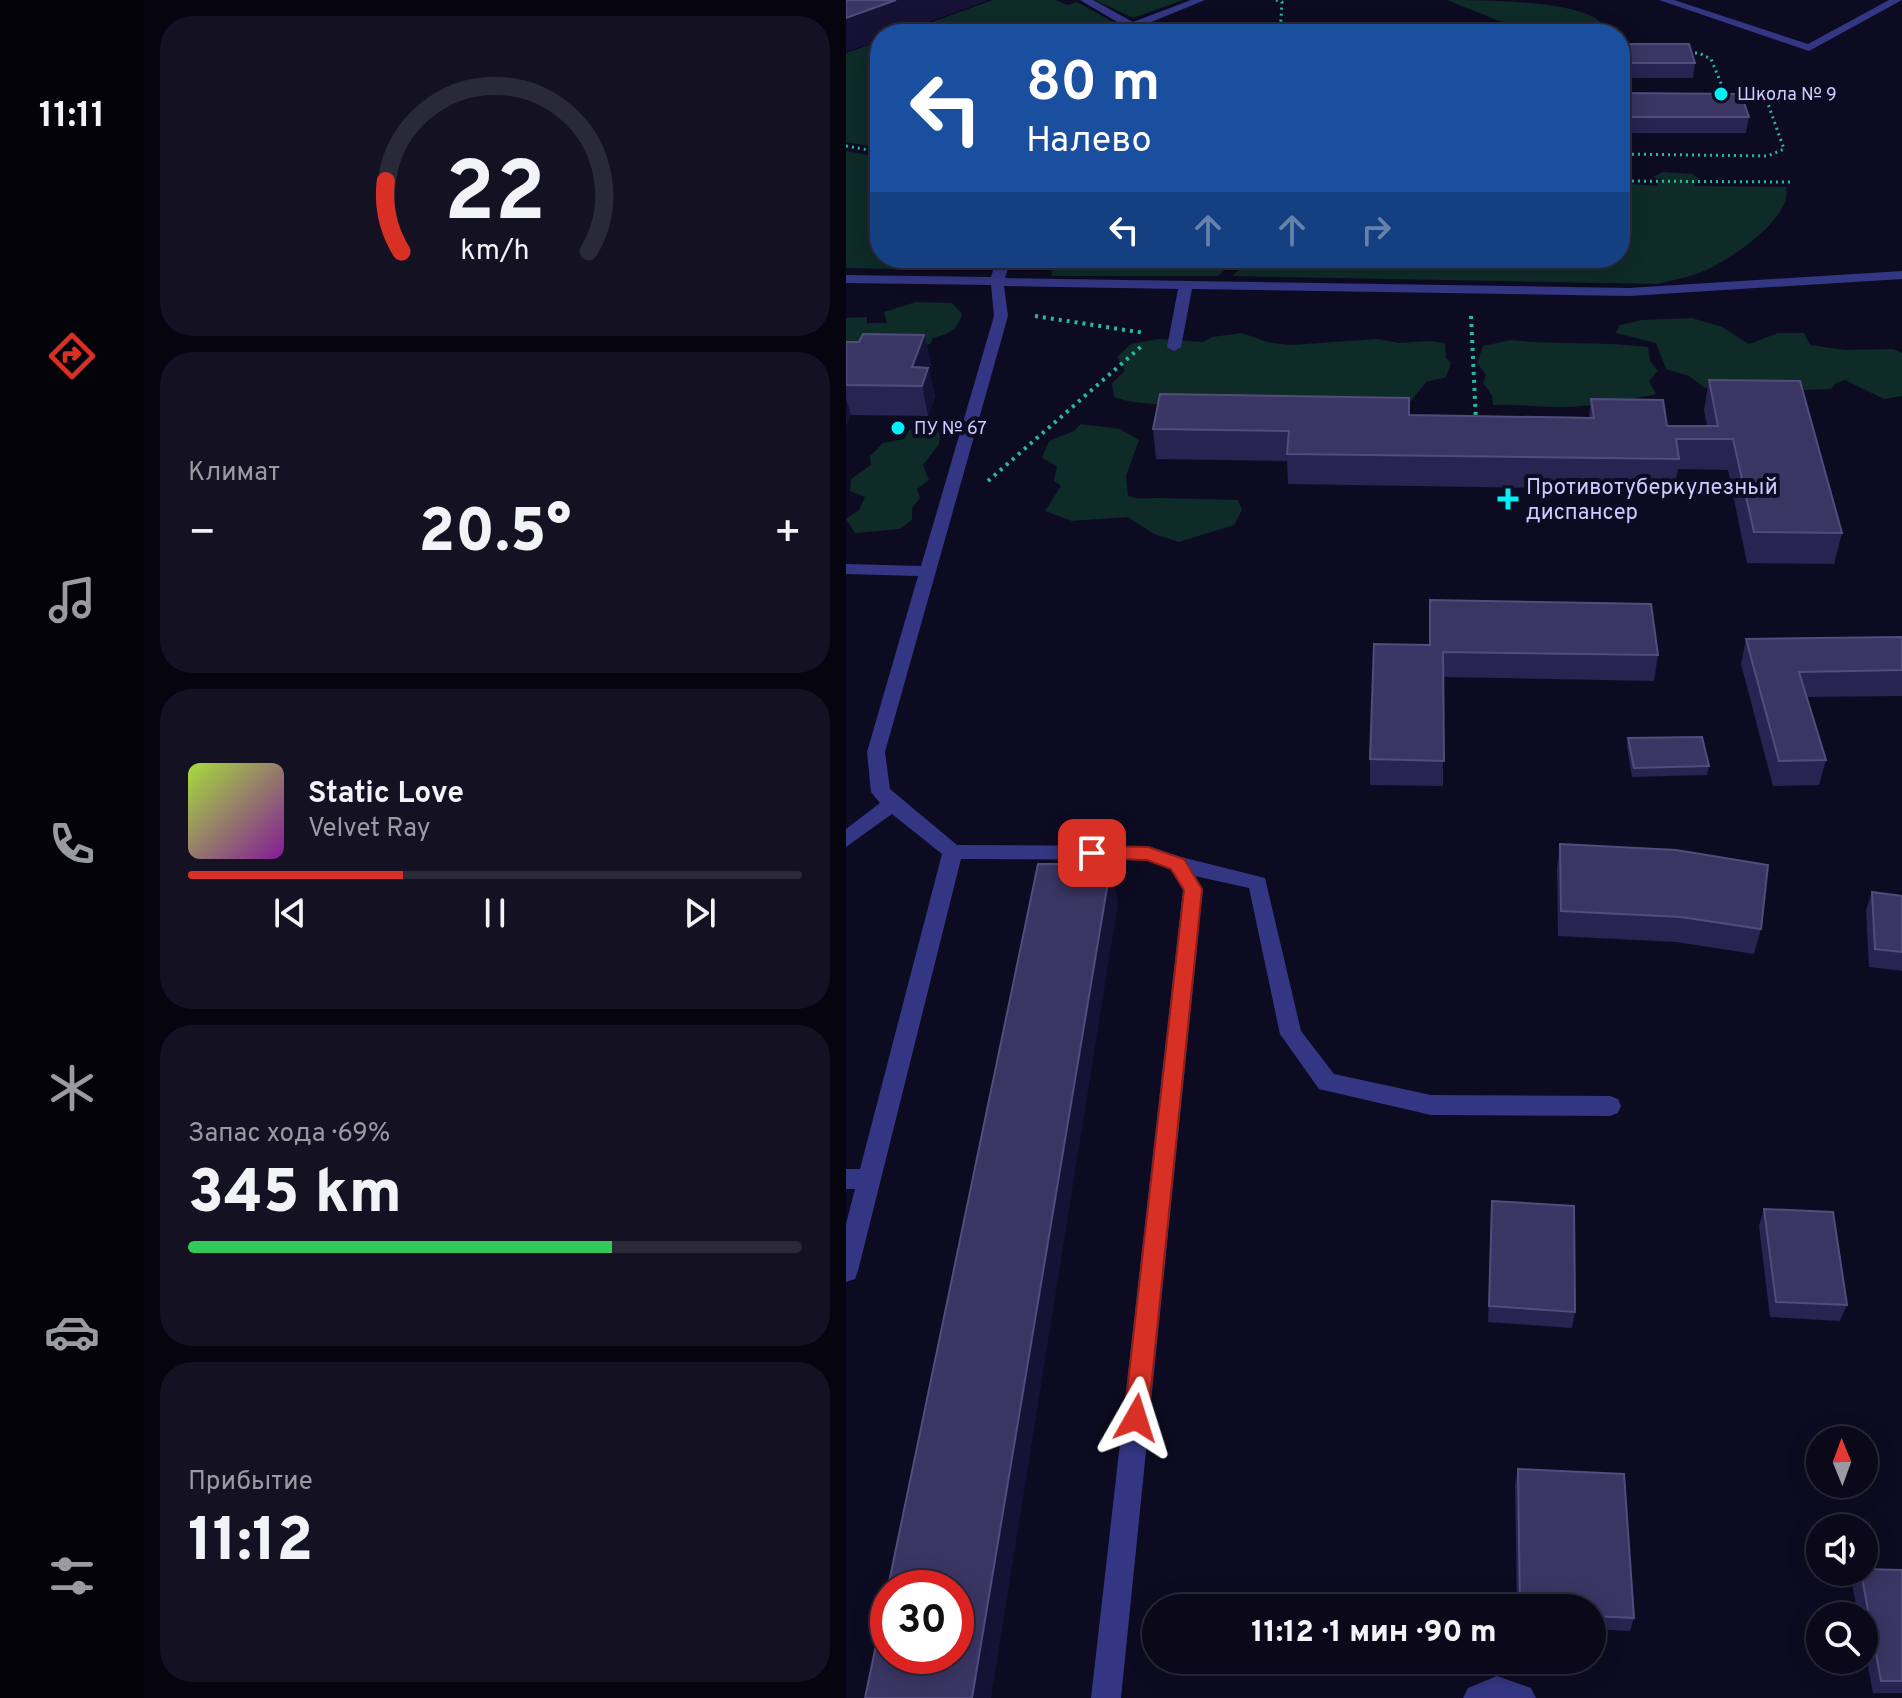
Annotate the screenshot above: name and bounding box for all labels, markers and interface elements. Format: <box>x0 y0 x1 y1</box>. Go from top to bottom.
text: 80 m <box>1026 50 1160 120</box>
icon: left <box>894 56 998 160</box>
place label: Школа № 9 <box>1737 84 1837 107</box>
marker: Школа № 9 <box>1712 85 1730 103</box>
text: 11:11 <box>39 94 105 140</box>
text: Налево <box>1026 119 1152 165</box>
text: 22 <box>444 145 546 250</box>
icon: left <box>1102 208 1146 252</box>
icon: ahead <box>1186 208 1230 252</box>
icon: ahead <box>1270 208 1314 252</box>
icon: right <box>1354 208 1398 252</box>
text: km/h <box>460 234 530 270</box>
icon: directions <box>44 328 100 384</box>
place label: ПУ № 67 <box>914 418 987 441</box>
marker: ПУ № 67 <box>889 419 907 437</box>
text: Климат <box>188 457 280 490</box>
place label: Противотуберкулезный диспансер <box>1526 475 1778 527</box>
marker: Противотуберкулезный диспансер <box>1497 488 1519 510</box>
text: 20.5° <box>419 497 571 573</box>
text: − <box>188 507 216 563</box>
text: + <box>774 507 802 563</box>
icon: music <box>44 572 100 628</box>
text: Static Love <box>308 776 464 813</box>
text: Velvet Ray <box>308 813 431 846</box>
icon: phone <box>44 816 100 872</box>
pin <box>1058 819 1126 887</box>
icon: arrive <box>1070 831 1114 875</box>
icon: previous <box>268 891 312 935</box>
icon: pause <box>473 891 517 935</box>
icon: next <box>678 891 722 935</box>
icon: climate <box>44 1060 100 1116</box>
text: Запас хода · 69% <box>188 1118 390 1151</box>
text: 345 km <box>188 1158 402 1234</box>
icon: car <box>44 1304 100 1360</box>
position arrow <box>1094 1376 1178 1460</box>
north arrow <box>1806 1426 1878 1498</box>
map controls <box>1806 1426 1878 1674</box>
text: Прибытие <box>188 1466 313 1499</box>
text: 11:12 <box>188 1506 313 1582</box>
button: sound <box>1806 1514 1878 1586</box>
icon: filters <box>44 1548 100 1604</box>
speed limit sign: 30 <box>870 1570 974 1674</box>
button: search <box>1806 1602 1878 1674</box>
text: 11:12 · 1 мин · 90 m <box>1251 1615 1497 1652</box>

